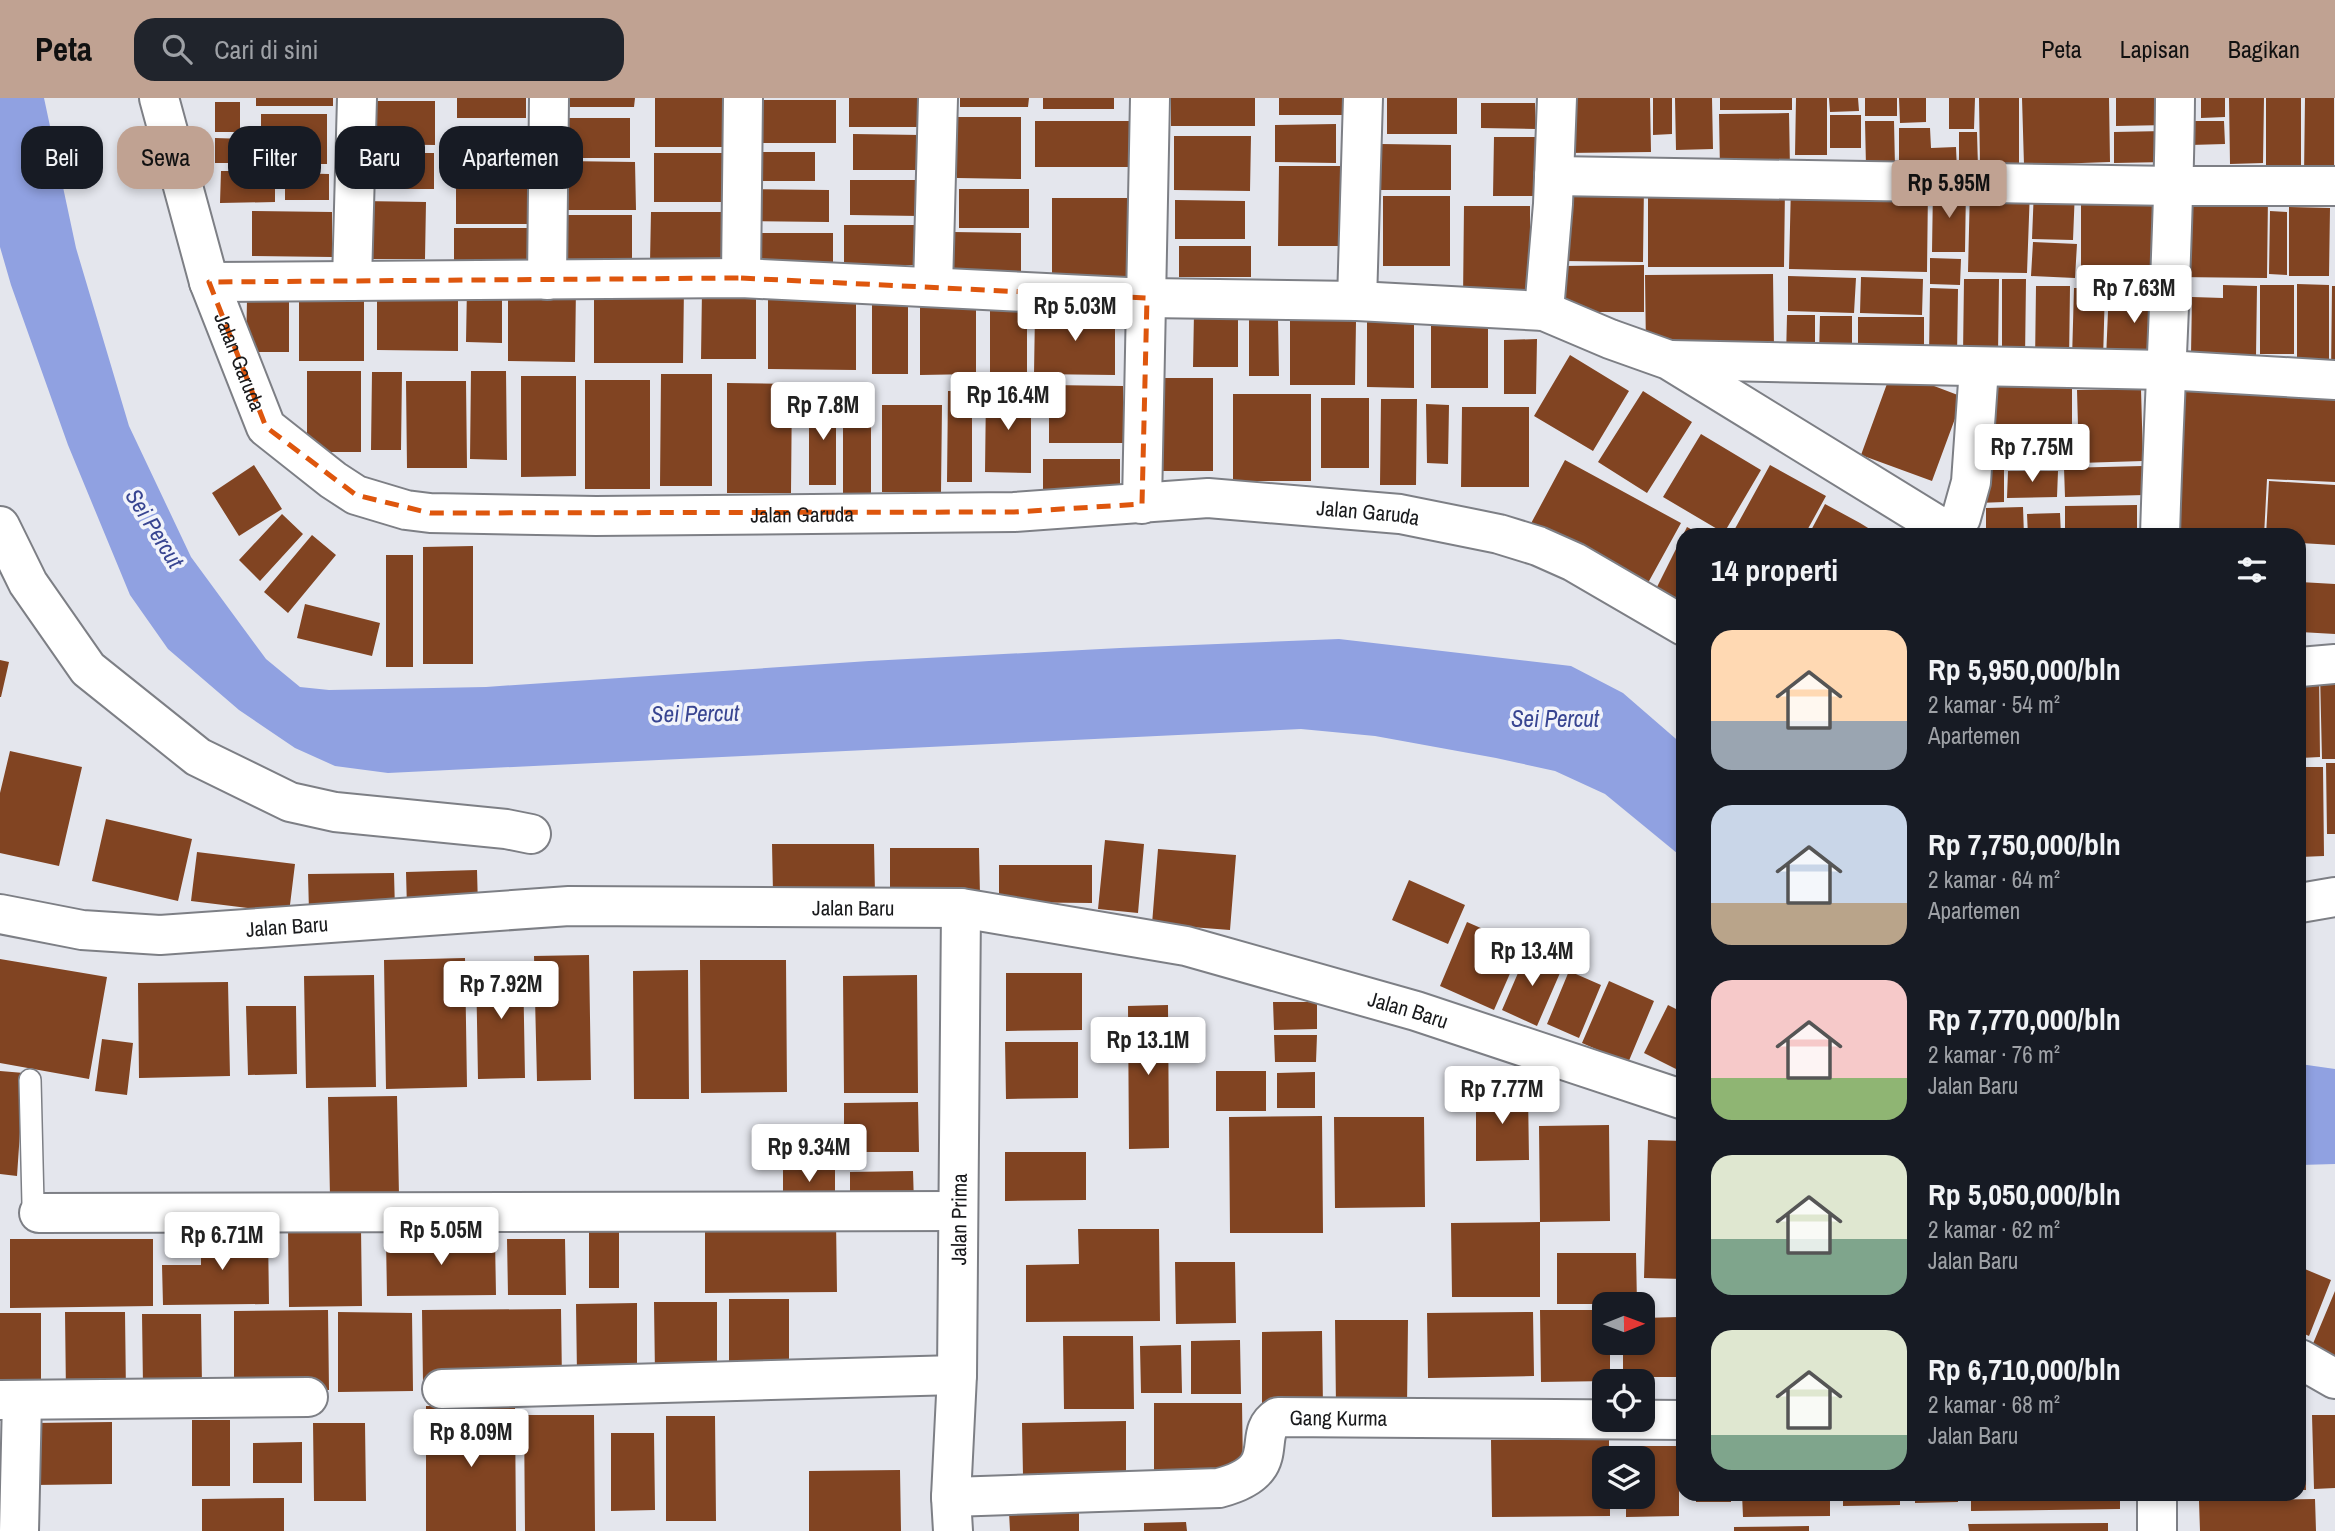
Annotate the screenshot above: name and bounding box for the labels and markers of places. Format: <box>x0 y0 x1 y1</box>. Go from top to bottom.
pin: Rp 5.95M <box>1877 160 2021 220</box>
pin: Rp 7.63M <box>2062 266 2206 325</box>
pin: Rp 5.03M <box>1003 284 1147 343</box>
pin: Rp 16.4M <box>936 372 1080 432</box>
pin: Rp 7.8M <box>758 382 888 442</box>
pin: Rp 7.75M <box>1960 424 2104 484</box>
pin: Rp 13.4M <box>1460 928 1604 988</box>
pin: Rp 7.92M <box>429 962 573 1021</box>
pin: Rp 13.1M <box>1076 1018 1220 1077</box>
pin: Rp 7.77M <box>1430 1066 1574 1126</box>
pin: Rp 9.34M <box>737 1124 881 1184</box>
pin: Rp 5.05M <box>369 1208 513 1267</box>
pin: Rp 6.71M <box>150 1212 294 1272</box>
pin: Rp 8.09M <box>399 1410 543 1469</box>

